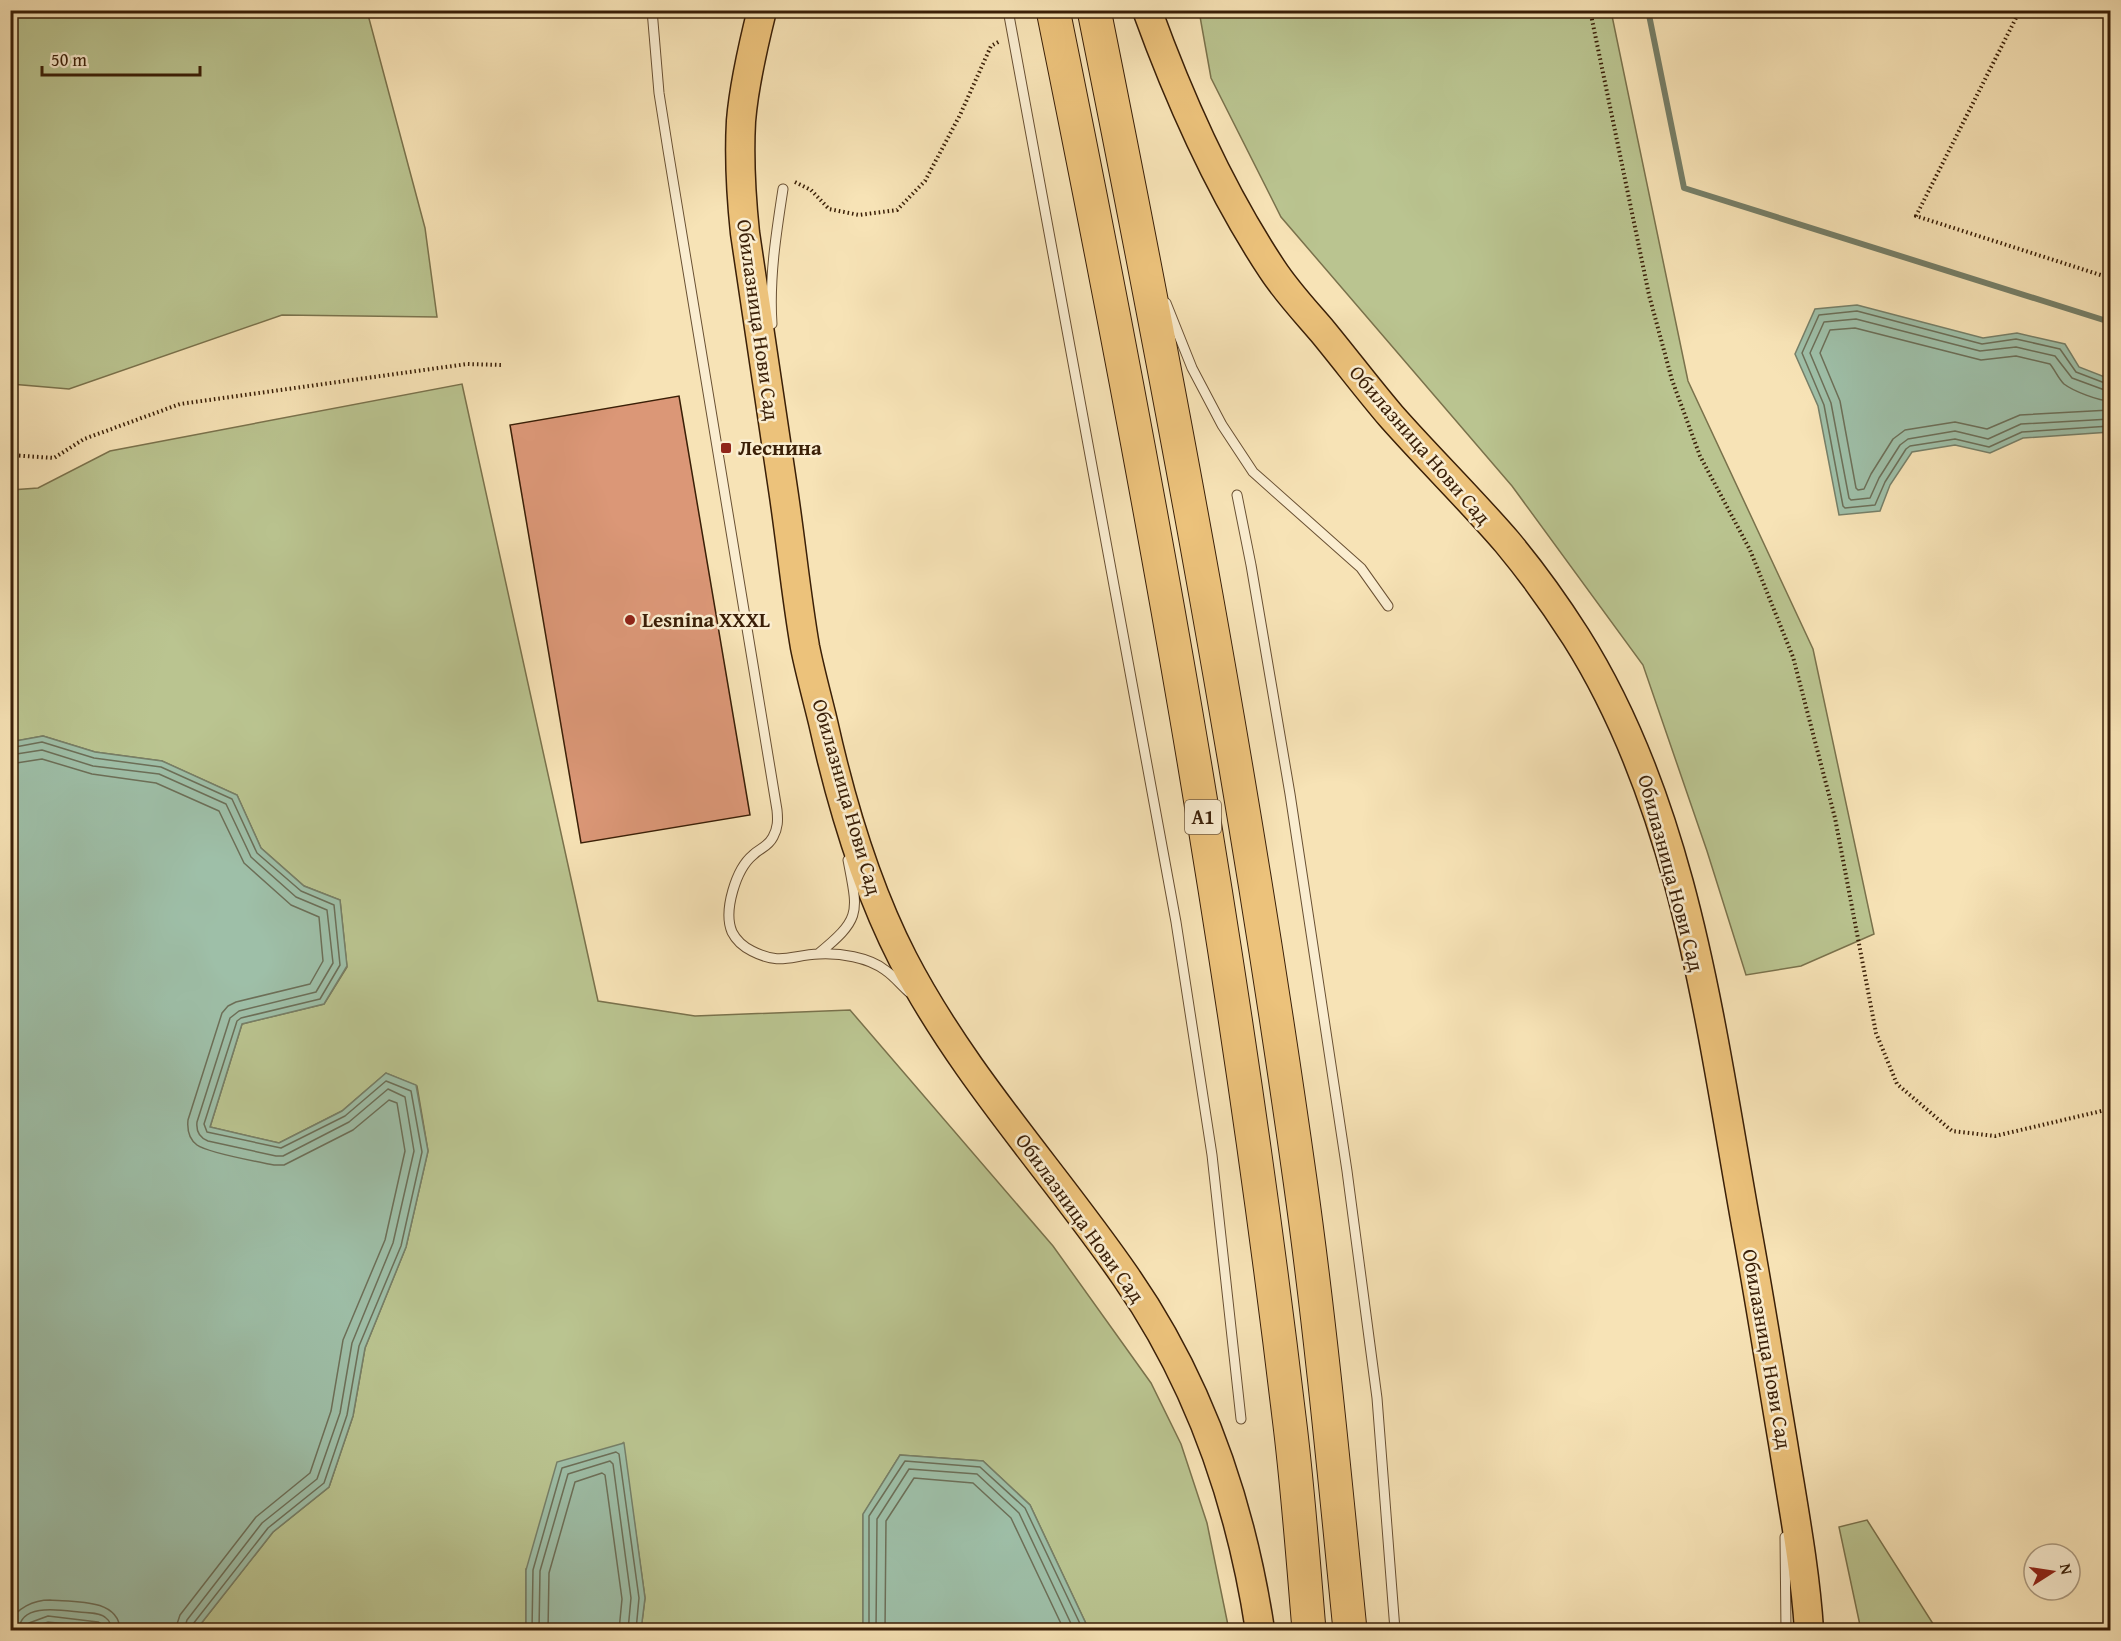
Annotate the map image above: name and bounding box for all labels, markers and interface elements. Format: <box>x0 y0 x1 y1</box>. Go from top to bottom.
scale bar <box>42 39 200 77</box>
text: 50 m <box>51 46 87 73</box>
street label: Обилазница Нови Сад <box>729 217 788 423</box>
street label: Обилазница Нови Сад <box>1342 358 1499 532</box>
place label: Леснина <box>738 432 822 463</box>
marker: Леснина <box>719 441 733 455</box>
place label: Lesnina XXXL <box>642 604 770 635</box>
marker: Lesnina XXXL <box>623 613 637 627</box>
street label: Обилазница Нови Сад <box>805 695 890 899</box>
street label: Обилазница Нови Сад <box>1630 771 1713 975</box>
road number: A1 <box>1185 800 1221 834</box>
street label: Обилазница Нови Сад <box>1008 1127 1153 1309</box>
street label: Обилазница Нови Сад <box>1735 1246 1800 1452</box>
north arrow <box>2022 1542 2082 1602</box>
text: N <box>2054 1561 2080 1577</box>

